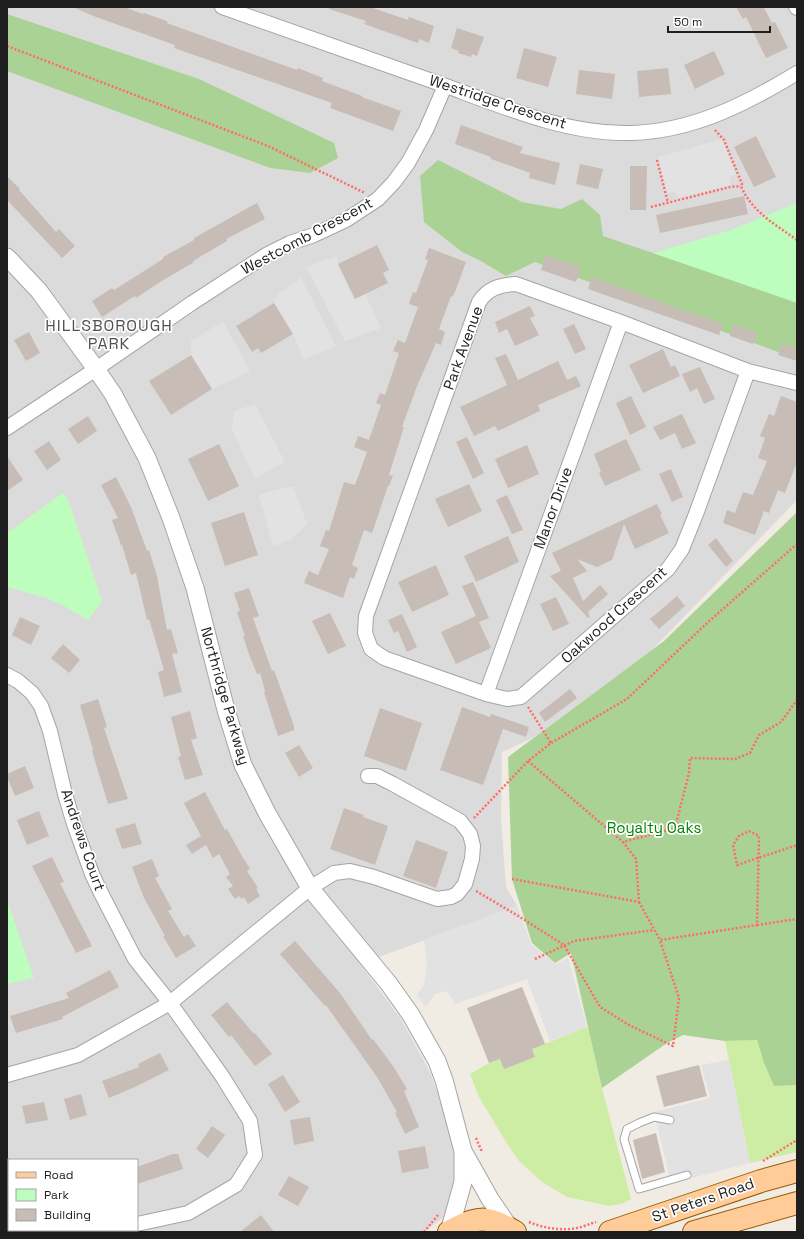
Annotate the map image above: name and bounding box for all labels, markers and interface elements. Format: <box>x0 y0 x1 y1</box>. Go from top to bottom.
scale bar <box>668 8 770 34</box>
text: 50 m <box>674 14 702 30</box>
street label: Westridge Crescent <box>427 70 569 133</box>
street label: Westcomb Crescent <box>238 193 376 278</box>
street label: Park Avenue <box>439 303 487 392</box>
district label: HILLSBOROUGH PARK <box>45 315 173 354</box>
street label: Manor Drive <box>529 464 576 551</box>
street label: Oakwood Crescent <box>557 562 671 667</box>
street label: Northridge Parkway <box>197 624 254 767</box>
street label: Andrews Court <box>57 786 110 893</box>
park label: Royalty Oaks <box>607 818 701 837</box>
legend <box>8 1159 138 1231</box>
text: Road <box>44 1167 73 1183</box>
street label: St Peters Road <box>649 1173 756 1226</box>
text: Park <box>44 1187 69 1203</box>
text: Building <box>44 1207 91 1223</box>

